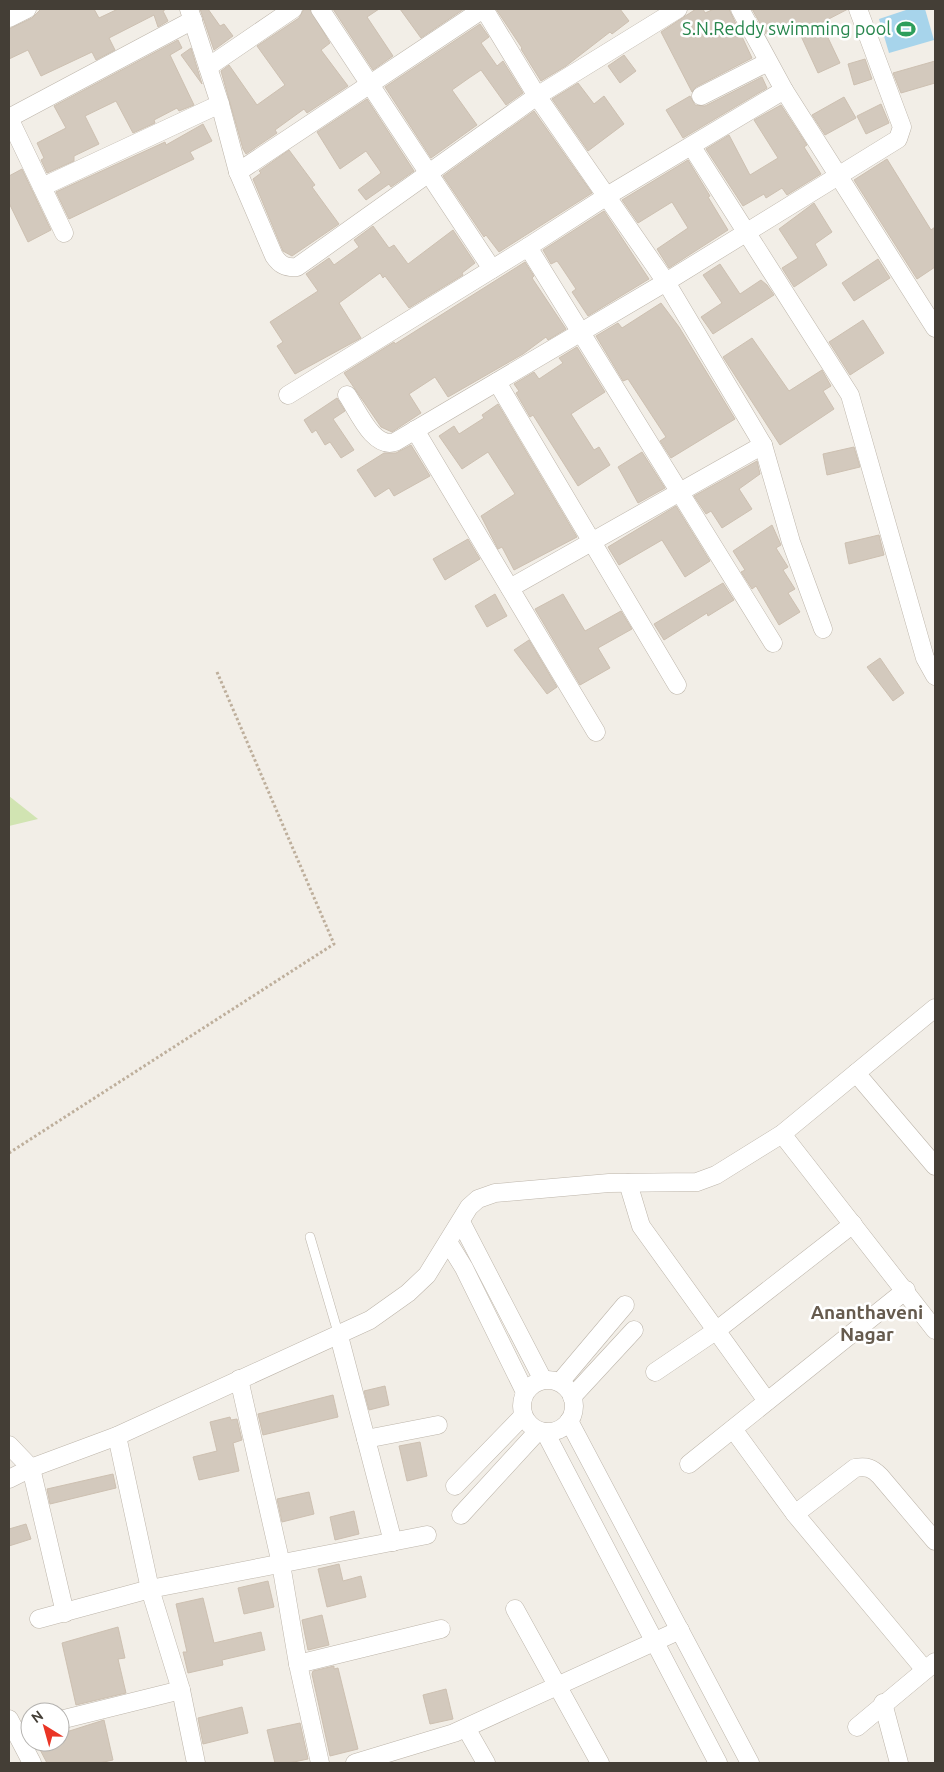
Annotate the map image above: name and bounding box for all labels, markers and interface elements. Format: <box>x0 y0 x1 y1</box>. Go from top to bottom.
place label: S.N.Reddy swimming pool <box>682 18 891 38</box>
sports icon: S.N.Reddy swimming pool <box>895 18 917 40</box>
district label: Ananthaveni Nagar <box>811 1301 923 1345</box>
north arrow <box>20 1702 70 1752</box>
text: N <box>28 1707 46 1726</box>

